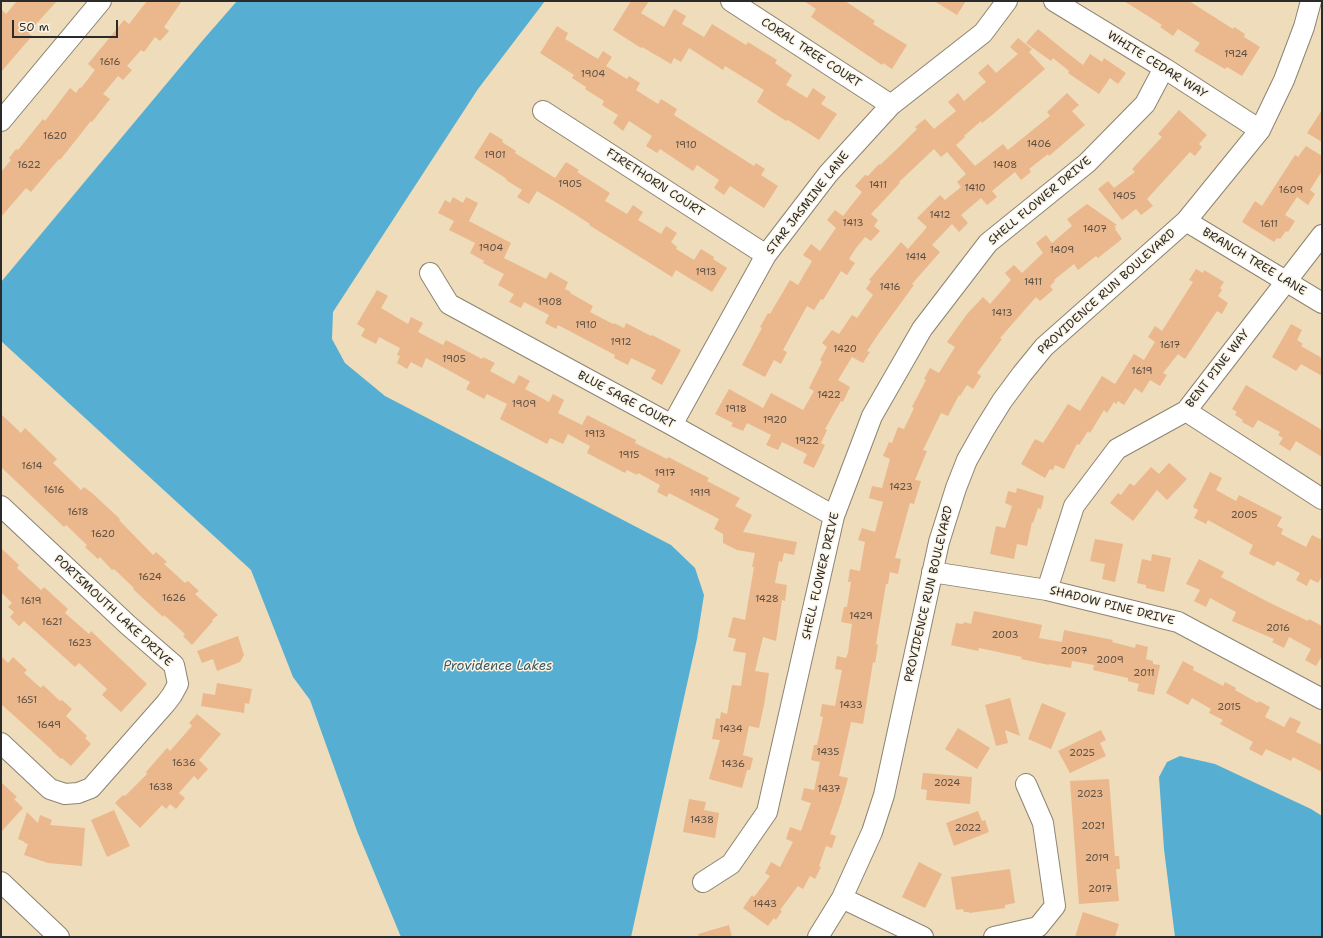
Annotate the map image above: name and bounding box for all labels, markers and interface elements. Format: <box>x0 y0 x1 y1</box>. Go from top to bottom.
scale bar <box>14 12 120 38</box>
street label: CORAL TREE COURT <box>758 15 864 91</box>
text: 50 m <box>19 19 49 35</box>
street label: WHITE CEDAR WAY <box>1104 28 1210 102</box>
house number: 1924 <box>1224 48 1248 60</box>
house number: 1616 <box>100 56 120 68</box>
house number: 1904 <box>581 68 605 80</box>
house number: 1620 <box>43 130 67 142</box>
house number: 1406 <box>1027 138 1051 150</box>
house number: 1910 <box>675 139 697 151</box>
street label: FIRETHORN COURT <box>603 146 707 220</box>
house number: 1901 <box>484 149 506 161</box>
street label: STAR JASMINE LANE <box>763 149 853 257</box>
street label: SHELL FLOWER DRIVE <box>985 154 1095 248</box>
house number: 1622 <box>17 159 41 171</box>
house number: 1408 <box>993 159 1017 171</box>
house number: 1905 <box>558 178 582 190</box>
house number: 1411 <box>869 179 887 191</box>
house number: 1410 <box>964 182 986 194</box>
house number: 1609 <box>1279 184 1303 196</box>
house number: 1405 <box>1112 190 1136 202</box>
house number: 1412 <box>930 209 950 221</box>
house number: 1413 <box>843 217 863 229</box>
house number: 1611 <box>1260 218 1278 230</box>
house number: 1407 <box>1083 223 1107 235</box>
street label: BRANCH TREE LANE <box>1199 225 1309 299</box>
street label: PROVIDENCE RUN BOULEVARD <box>1035 226 1179 358</box>
house number: 1904 <box>479 242 503 254</box>
house number: 1409 <box>1050 244 1074 256</box>
house number: 1414 <box>906 251 926 263</box>
house number: 1913 <box>695 266 717 278</box>
house number: 1411 <box>1024 276 1042 288</box>
house number: 1416 <box>879 281 901 293</box>
house number: 1908 <box>538 296 562 308</box>
house number: 1413 <box>992 307 1012 319</box>
house number: 1910 <box>575 319 597 331</box>
street label: BENT PINE WAY <box>1183 327 1253 411</box>
house number: 1912 <box>610 336 632 348</box>
house number: 1617 <box>1160 339 1180 351</box>
house number: 1420 <box>833 343 857 355</box>
house number: 1905 <box>442 353 466 365</box>
house number: 1619 <box>1132 365 1152 377</box>
street label: BLUE SAGE COURT <box>575 368 677 432</box>
house number: 1422 <box>817 389 841 401</box>
house number: 1909 <box>512 398 536 410</box>
house number: 1918 <box>725 403 747 415</box>
house number: 1920 <box>763 414 787 426</box>
house number: 1913 <box>584 428 606 440</box>
house number: 1922 <box>795 435 819 447</box>
house number: 1915 <box>619 449 639 461</box>
house number: 1614 <box>22 460 42 472</box>
house number: 1917 <box>654 467 676 479</box>
house number: 1423 <box>889 481 913 493</box>
house number: 1616 <box>44 484 64 496</box>
house number: 1919 <box>689 487 711 499</box>
street label: PROVIDENCE RUN BOULEVARD <box>902 504 956 684</box>
house number: 1618 <box>67 506 89 518</box>
house number: 2005 <box>1231 509 1257 521</box>
street label: SHELL FLOWER DRIVE <box>799 511 843 641</box>
house number: 1620 <box>91 528 115 540</box>
street label: PORTSMOUTH LAKE DRIVE <box>51 552 175 670</box>
house number: 1624 <box>138 571 162 583</box>
street label: SHADOW PINE DRIVE <box>1048 584 1176 628</box>
house number: 1626 <box>162 592 186 604</box>
house number: 1428 <box>755 593 779 605</box>
house number: 1619 <box>21 595 41 607</box>
house number: 1429 <box>849 610 873 622</box>
house number: 1621 <box>42 616 62 628</box>
house number: 2016 <box>1266 622 1290 634</box>
house number: 2003 <box>991 629 1019 641</box>
house number: 1623 <box>68 637 92 649</box>
house number: 2007 <box>1060 645 1088 657</box>
house number: 2009 <box>1096 654 1124 666</box>
water label: Providence Lakes <box>443 659 553 675</box>
house number: 2011 <box>1133 667 1155 679</box>
house number: 1651 <box>17 694 37 706</box>
house number: 1433 <box>839 699 863 711</box>
house number: 2015 <box>1217 701 1241 713</box>
house number: 1649 <box>37 719 61 731</box>
house number: 1434 <box>719 723 743 735</box>
house number: 1435 <box>817 746 839 758</box>
house number: 2025 <box>1069 747 1095 759</box>
house number: 1636 <box>172 757 196 769</box>
house number: 1436 <box>721 758 745 770</box>
house number: 2024 <box>934 777 960 789</box>
house number: 1638 <box>149 781 173 793</box>
house number: 1437 <box>817 783 841 795</box>
house number: 2023 <box>1077 788 1103 800</box>
house number: 1438 <box>690 814 714 826</box>
house number: 2021 <box>1081 820 1105 832</box>
house number: 2022 <box>955 822 981 834</box>
house number: 2019 <box>1085 852 1109 864</box>
house number: 2017 <box>1088 883 1112 895</box>
house number: 1443 <box>753 898 777 910</box>

